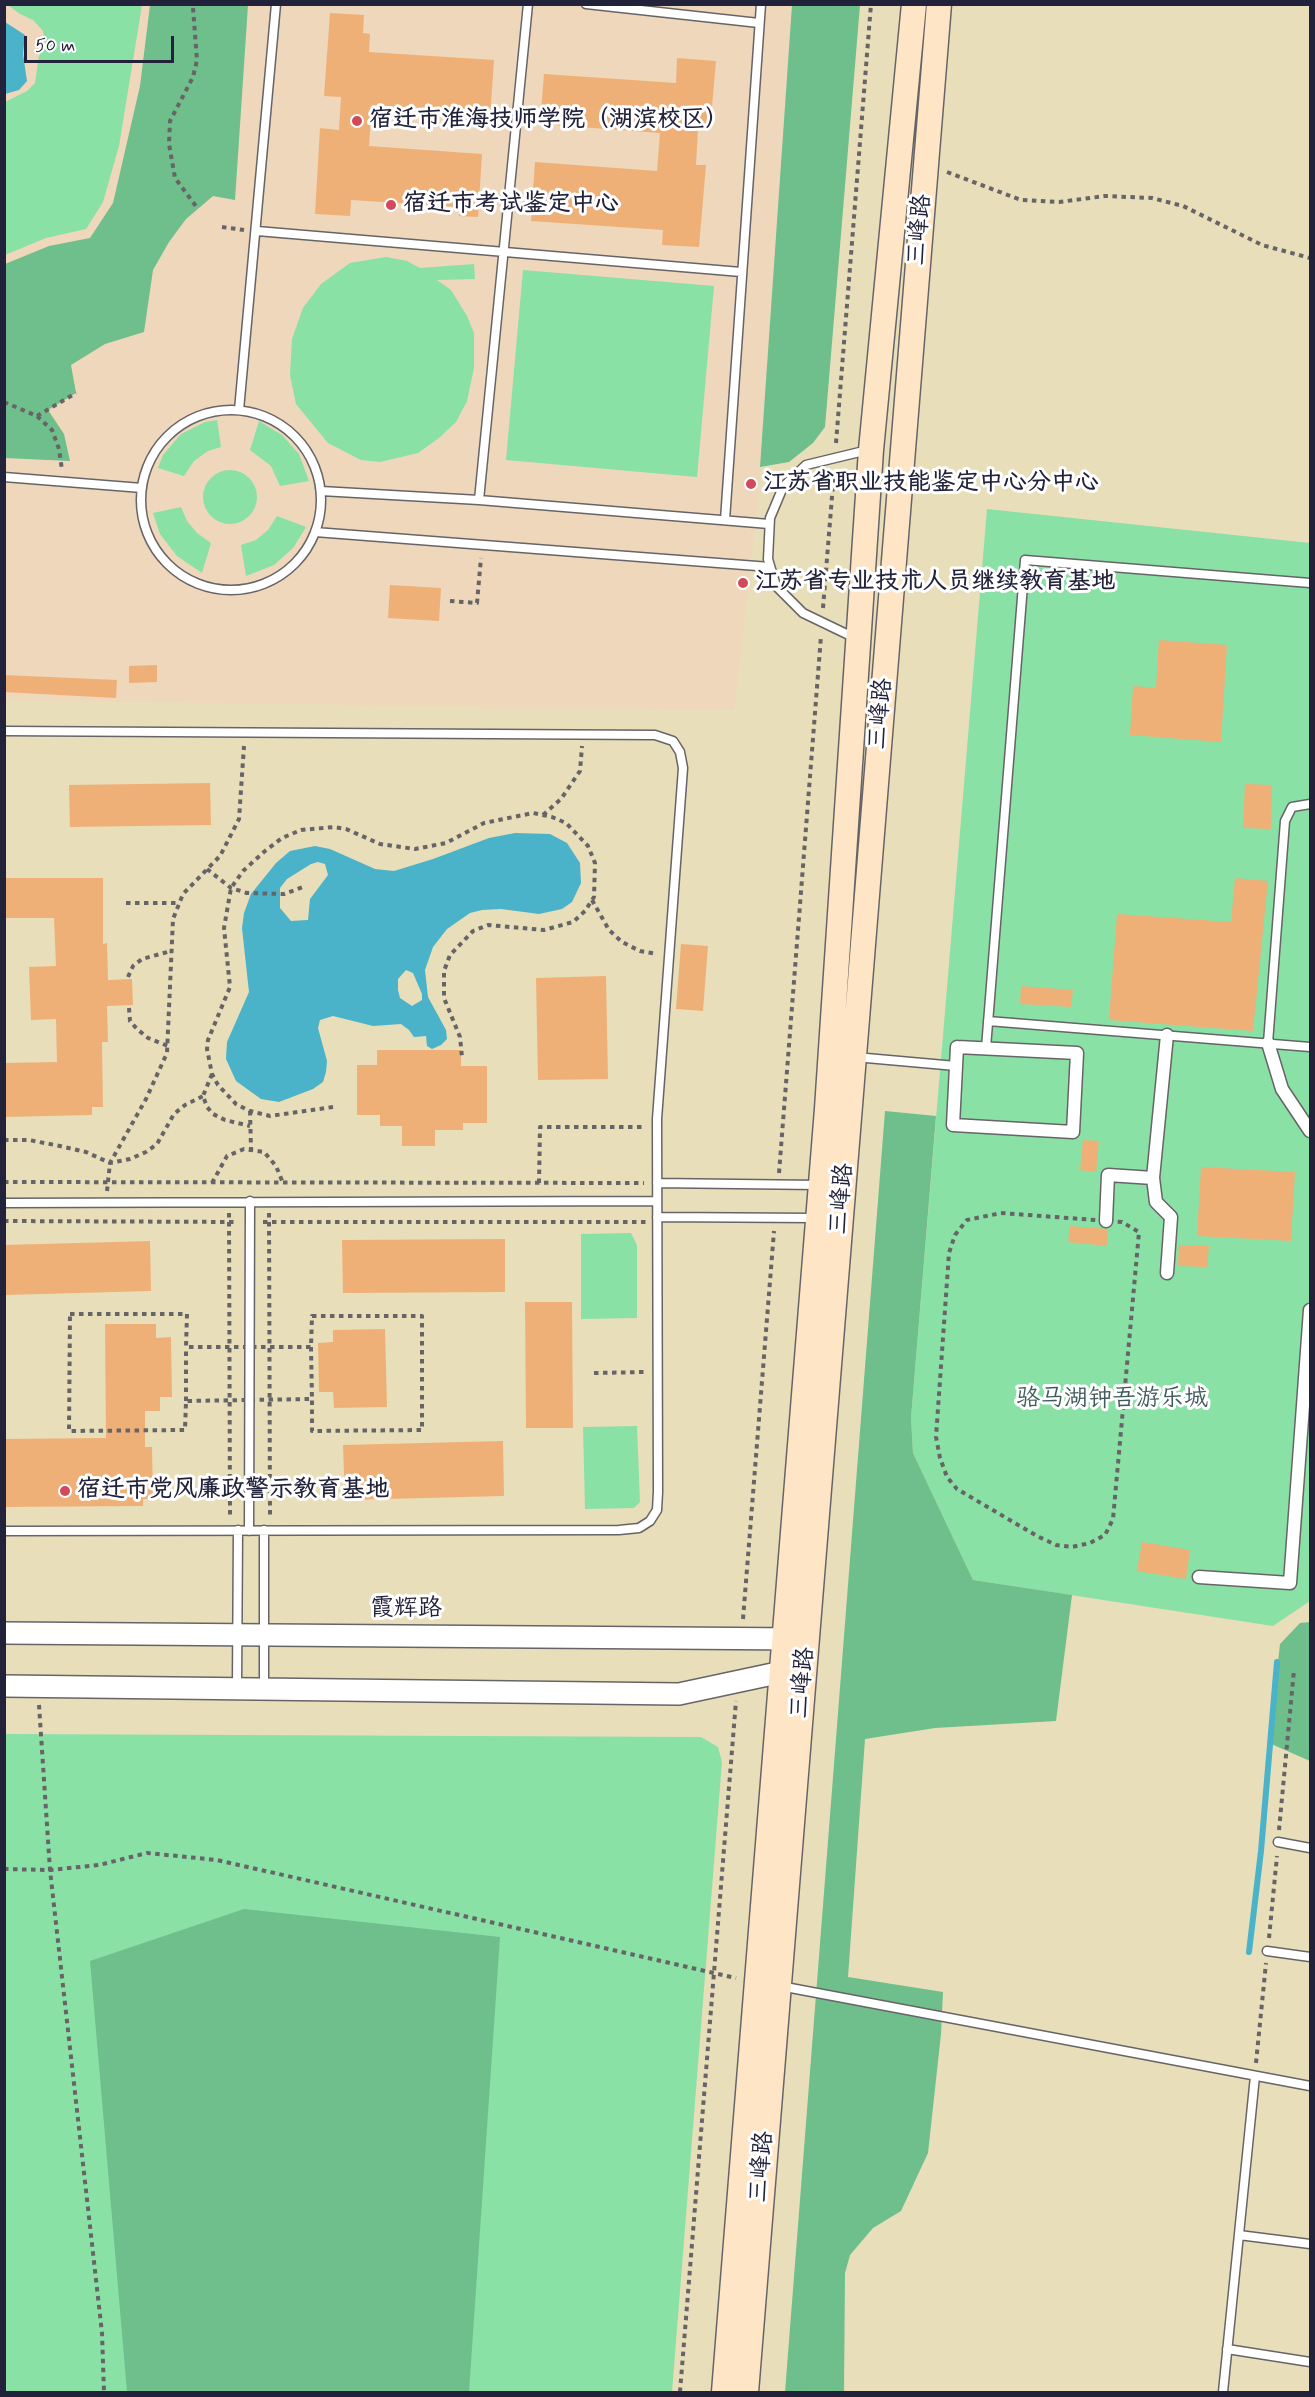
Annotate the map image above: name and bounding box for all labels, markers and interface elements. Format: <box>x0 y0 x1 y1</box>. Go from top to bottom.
scale bar <box>27 24 177 62</box>
text: 50 m <box>35 34 75 58</box>
place label: 宿迁市淮海技师学院（湖滨校区） <box>369 107 729 135</box>
marker: 宿迁市淮海技师学院（湖滨校区） <box>350 114 364 128</box>
place label: 宿迁市考试鉴定中心 <box>403 191 619 219</box>
street label: 三峰路 <box>904 193 938 267</box>
marker: 宿迁市考试鉴定中心 <box>384 198 398 212</box>
place label: 江苏省职业技能鉴定中心分中心 <box>763 470 1099 498</box>
marker: 江苏省职业技能鉴定中心分中心 <box>744 477 758 491</box>
place label: 江苏省专业技术人员继续教育基地 <box>755 569 1115 597</box>
marker: 江苏省专业技术人员继续教育基地 <box>736 576 750 590</box>
street label: 三峰路 <box>865 677 899 751</box>
street label: 三峰路 <box>826 1162 860 1236</box>
park label: 骆马湖钟吾游乐城 <box>1016 1386 1208 1414</box>
place label: 宿迁市党风廉政警示教育基地 <box>77 1477 389 1505</box>
marker: 宿迁市党风廉政警示教育基地 <box>58 1484 72 1498</box>
street label: 霞辉路 <box>370 1596 442 1624</box>
street label: 三峰路 <box>787 1646 821 1720</box>
street label: 三峰路 <box>746 2130 780 2204</box>

